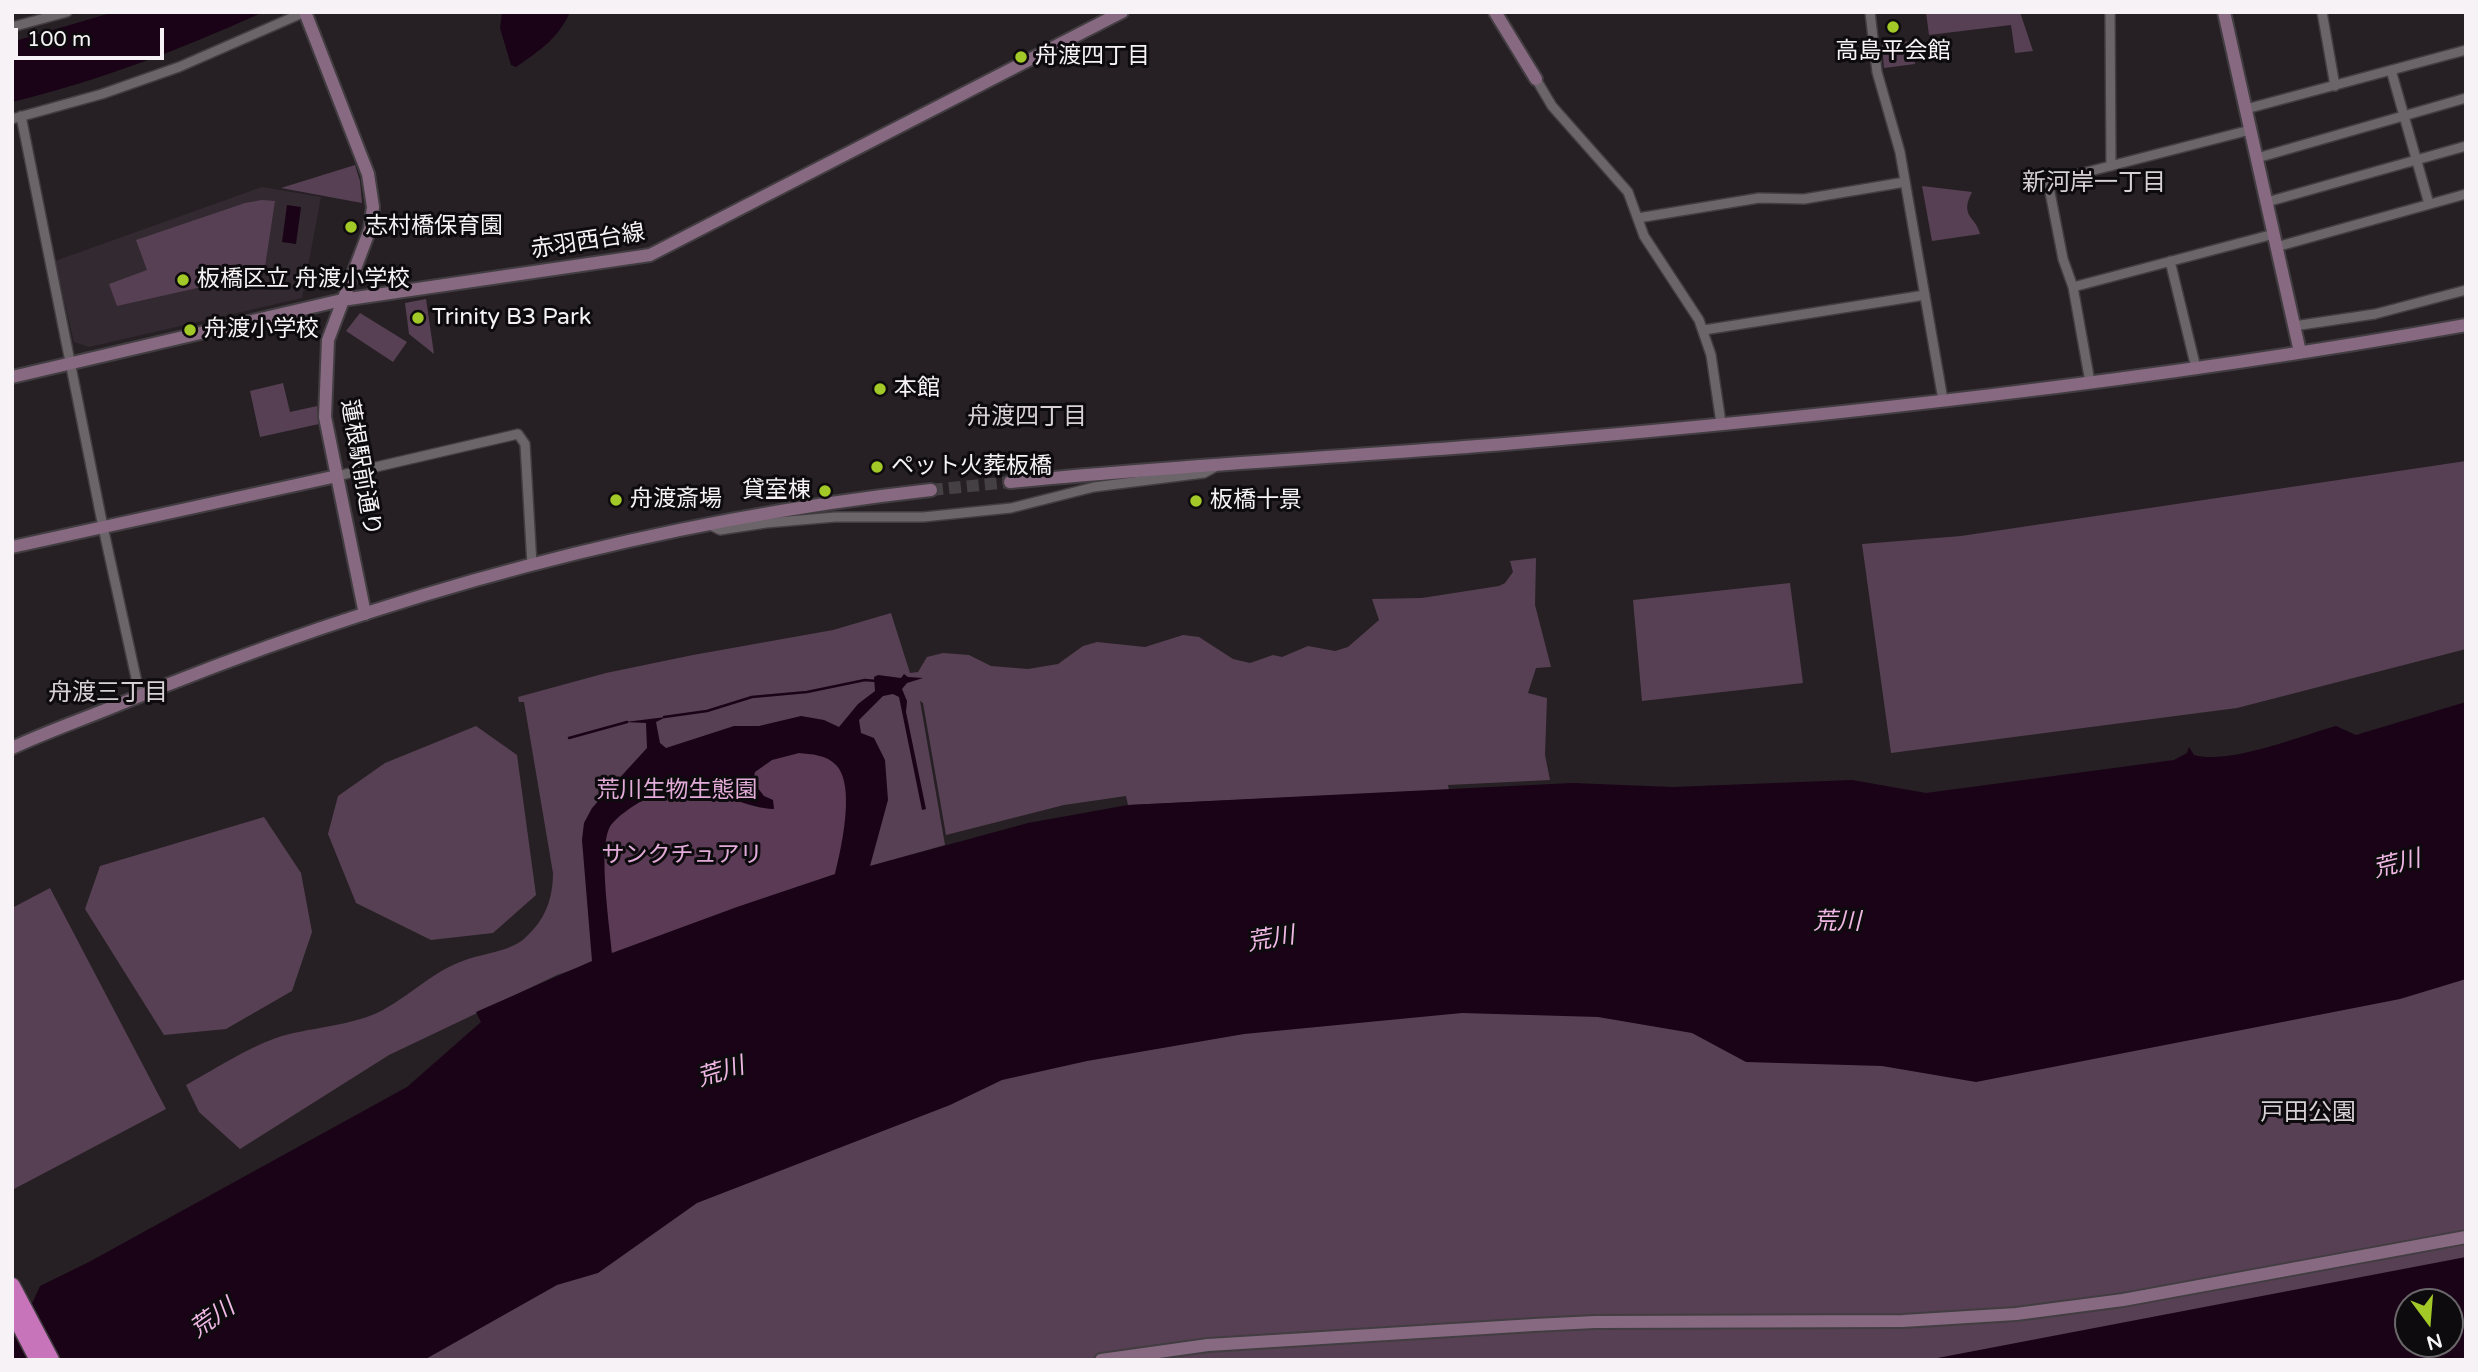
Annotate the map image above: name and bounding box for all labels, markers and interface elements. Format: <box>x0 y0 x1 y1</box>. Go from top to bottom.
scale bar <box>18 14 168 58</box>
marker: 高島平会館 <box>1885 19 1901 35</box>
text: 100 m <box>27 27 91 52</box>
place label: 高島平会館 <box>1836 38 1950 66</box>
place label: 舟渡四丁目 <box>1035 43 1150 71</box>
marker: 舟渡四丁目 <box>1013 49 1029 65</box>
district label: 新河岸一丁目 <box>2022 170 2166 198</box>
place label: 志村橋保育園 <box>365 213 503 241</box>
marker: 志村橋保育園 <box>343 219 359 235</box>
street label: 赤羽西台線 <box>529 219 647 265</box>
place label: 板橋区立 舟渡小学校 <box>197 266 410 294</box>
marker: 板橋区立 舟渡小学校 <box>175 272 191 288</box>
place label: Trinity B3 Park <box>432 304 591 332</box>
marker: Trinity B3 Park <box>410 310 426 326</box>
place label: 舟渡小学校 <box>204 316 319 344</box>
marker: 舟渡小学校 <box>182 322 198 338</box>
place label: 本館 <box>894 375 940 403</box>
marker: 本館 <box>872 381 888 397</box>
street label: 蓮根駅前通り <box>334 398 386 538</box>
district label: 舟渡四丁目 <box>967 404 1087 432</box>
place label: ペット火葬板橋 <box>891 453 1052 481</box>
marker: ペット火葬板橋 <box>869 459 885 475</box>
place label: 貸室棟 <box>742 477 811 505</box>
marker: 貸室棟 <box>817 483 833 499</box>
place label: 舟渡斎場 <box>630 486 722 514</box>
place label: 板橋十景 <box>1210 487 1302 515</box>
marker: 舟渡斎場 <box>608 492 624 508</box>
marker: 板橋十景 <box>1188 493 1204 509</box>
district label: 舟渡三丁目 <box>48 680 168 708</box>
park label: 荒川生物生態園 <box>597 777 757 805</box>
park label: サンクチュアリ <box>602 842 762 870</box>
water label: 荒川 <box>2370 845 2424 885</box>
water label: 荒川 <box>1813 909 1861 937</box>
water label: 荒川 <box>1245 922 1297 958</box>
water label: 荒川 <box>694 1052 748 1094</box>
district label: 戸田公園 <box>2260 1100 2356 1128</box>
north arrow <box>2394 1288 2464 1358</box>
water label: 荒川 <box>185 1293 241 1345</box>
text: N <box>2424 1329 2445 1354</box>

